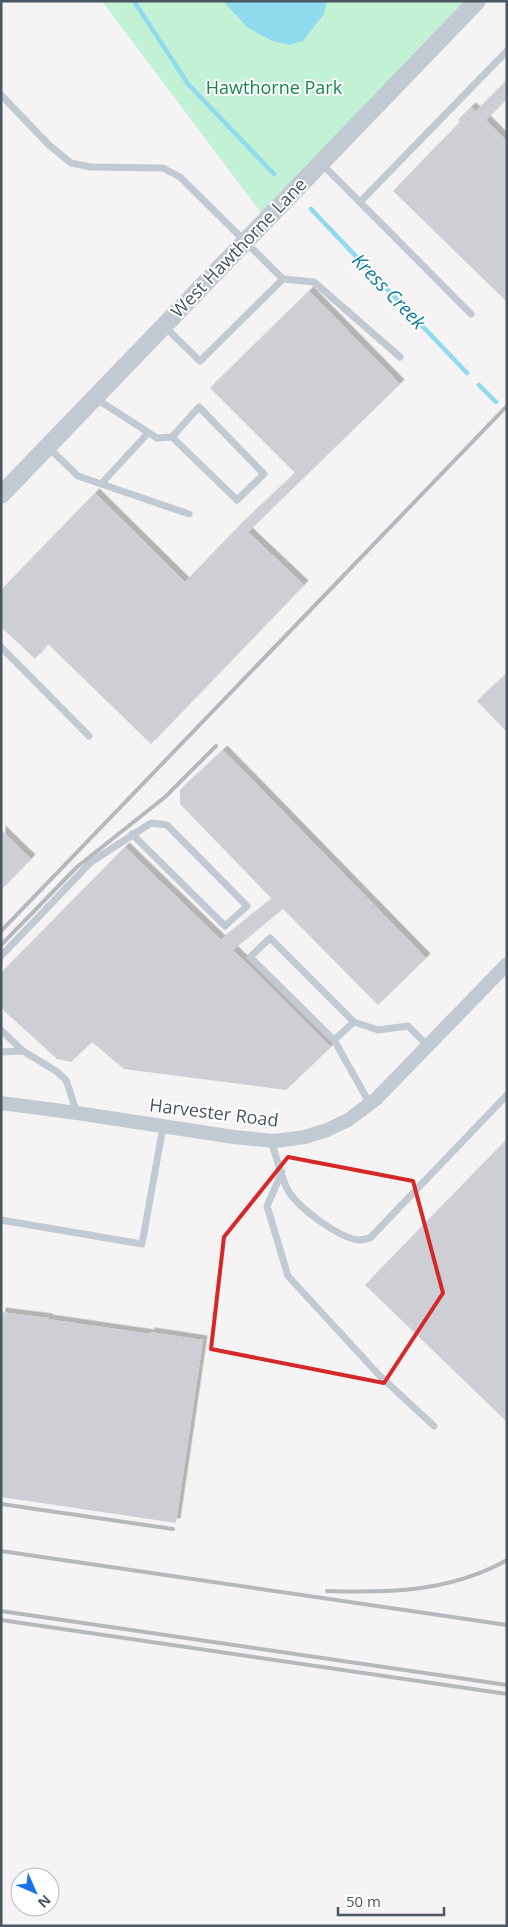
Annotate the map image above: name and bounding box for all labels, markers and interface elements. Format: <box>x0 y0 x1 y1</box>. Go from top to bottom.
park label: Hawthorne Park <box>206 75 343 99</box>
street label: West Hawthorne Lane <box>165 172 311 322</box>
water label: Kress Creek <box>346 248 432 335</box>
street label: Harvester Road <box>148 1092 280 1132</box>
north arrow <box>10 1867 60 1917</box>
scale bar <box>338 1884 444 1916</box>
text: N <box>34 1891 55 1912</box>
text: 50 m <box>346 1891 381 1911</box>

